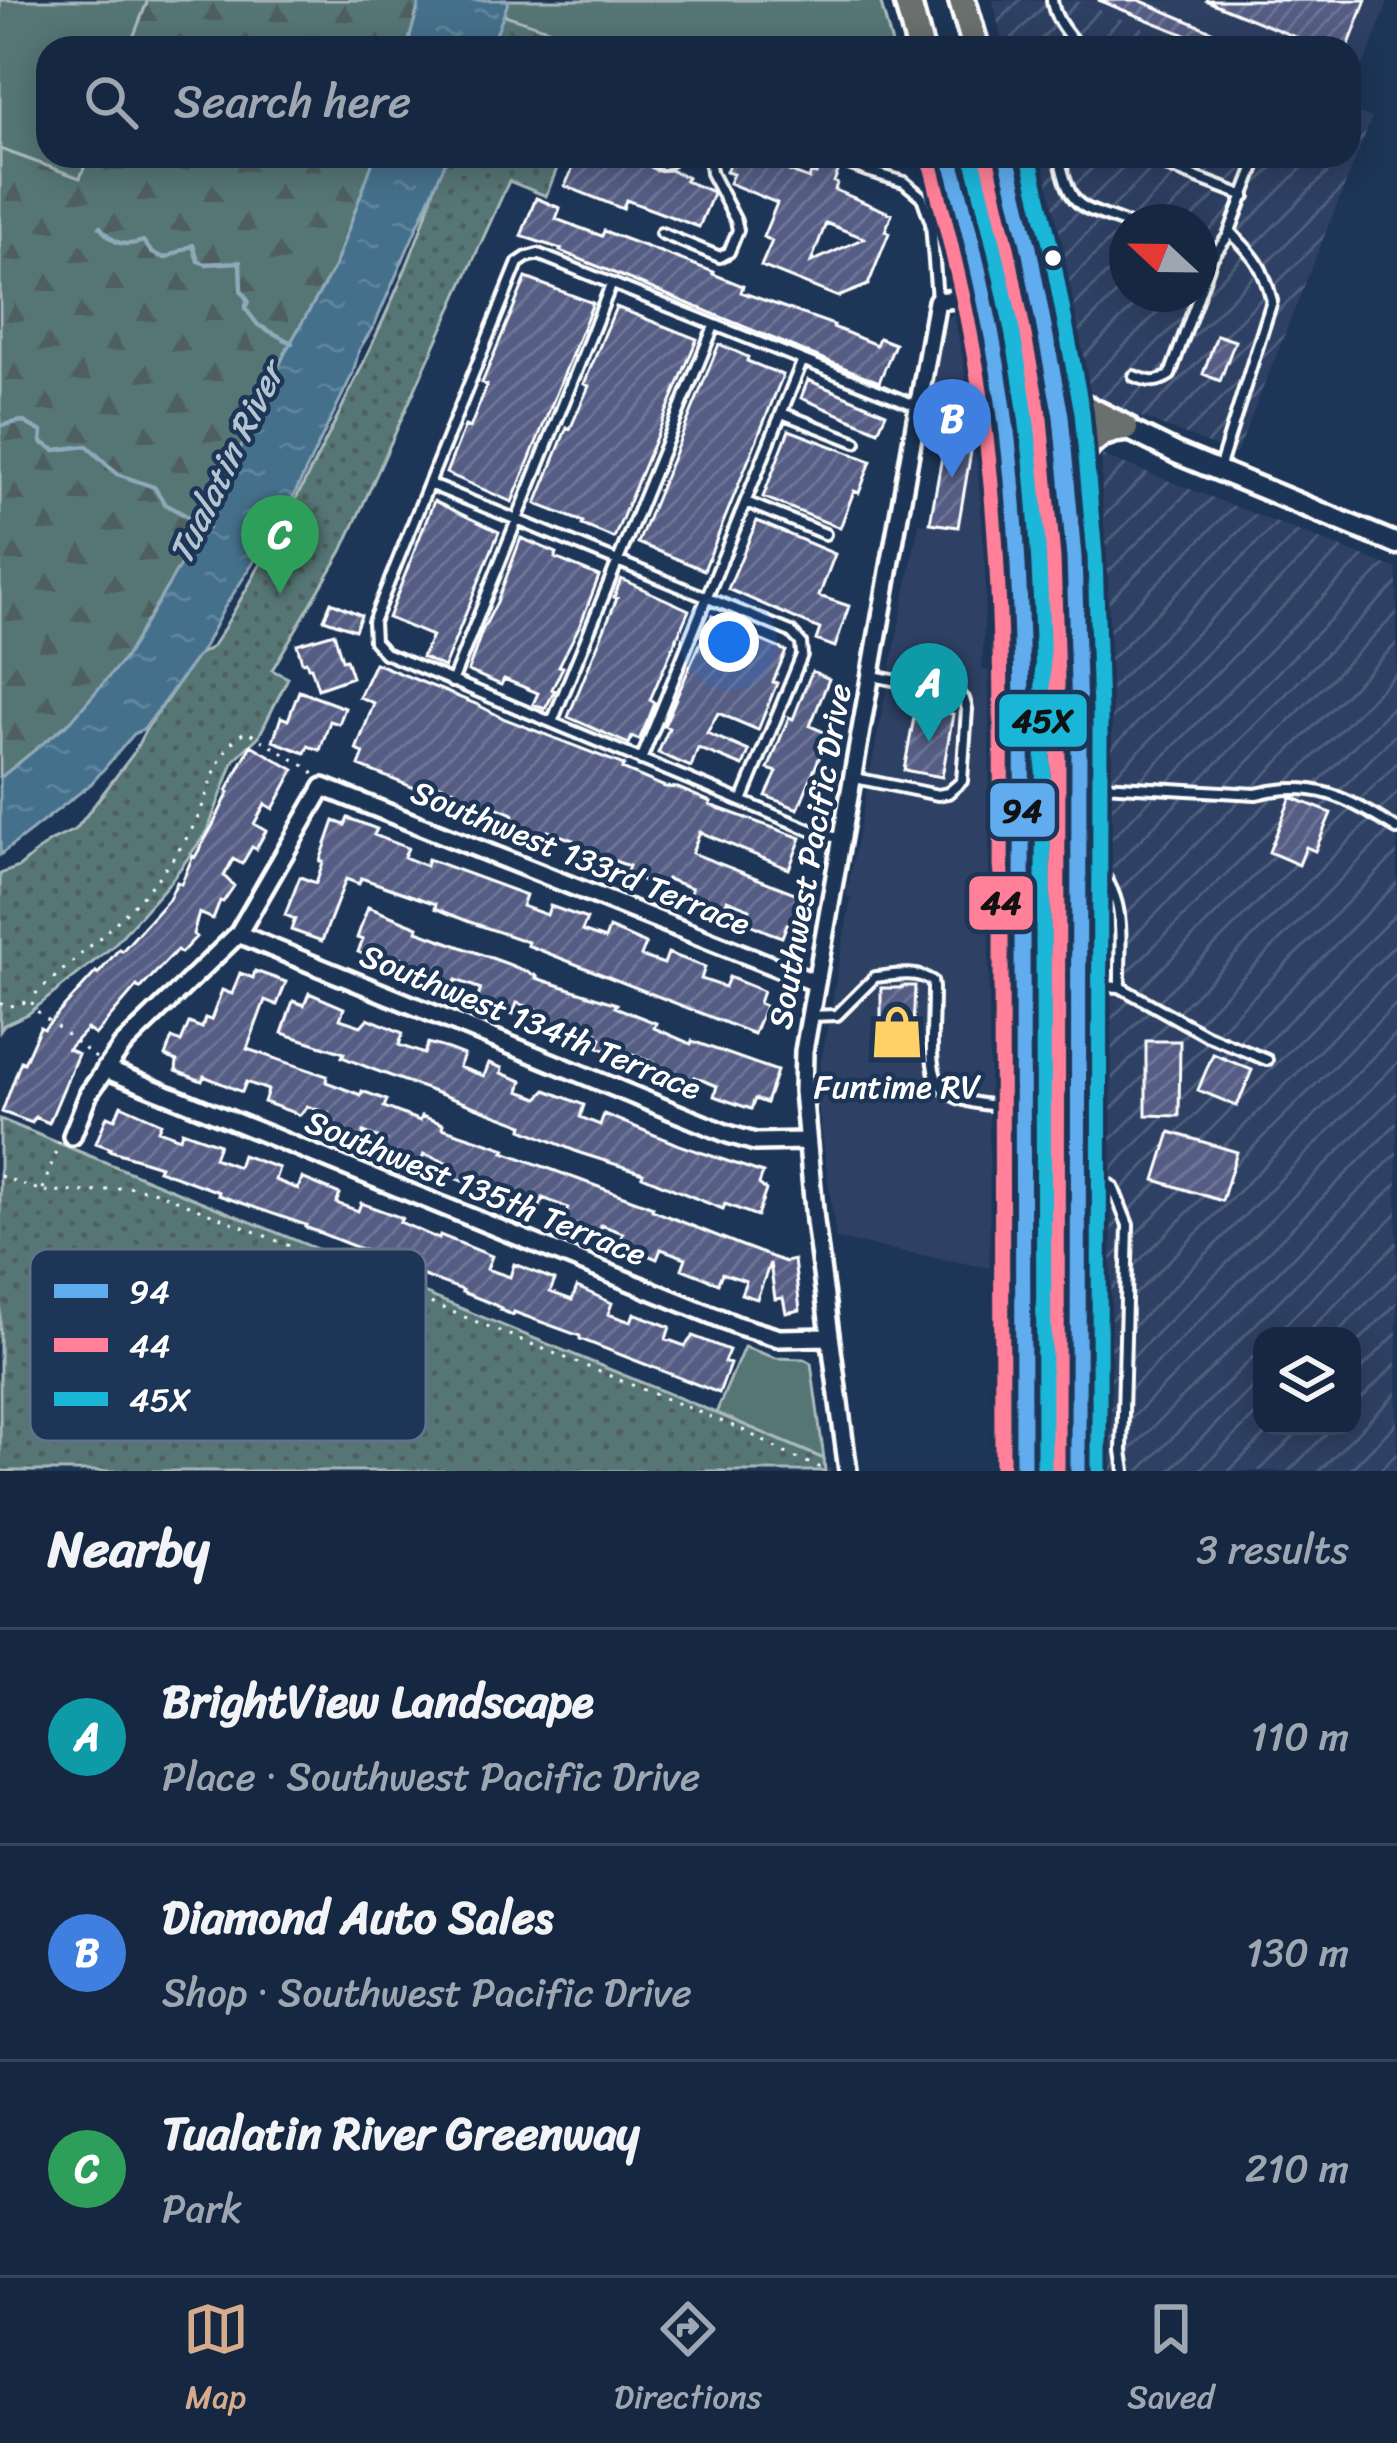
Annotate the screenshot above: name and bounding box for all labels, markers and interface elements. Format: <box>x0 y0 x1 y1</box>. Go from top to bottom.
search box <box>36 36 1361 168</box>
text: Search here <box>174 62 411 142</box>
icon: search <box>78 69 144 135</box>
north arrow <box>1109 204 1217 312</box>
unlabelled marker <box>1042 247 1064 269</box>
water label: Tualatin River <box>149 346 305 575</box>
pin: B <box>913 379 991 478</box>
pin: C <box>241 495 319 594</box>
your location <box>699 612 759 672</box>
pin: A <box>890 643 968 742</box>
street label: Southwest Pacific Drive <box>751 679 869 1034</box>
line badge: 45X <box>997 692 1089 749</box>
text: 45X <box>1012 692 1074 750</box>
street label: Southwest 133rd Terrace <box>402 763 759 953</box>
line badge: 94 <box>988 781 1057 839</box>
text: 94 <box>1002 782 1043 840</box>
line badge: 44 <box>967 874 1035 932</box>
text: 44 <box>980 874 1022 932</box>
street label: Southwest 134th Terrace <box>351 927 710 1117</box>
shop icon: Funtime RV <box>868 1003 926 1061</box>
place label: Funtime RV <box>814 1058 982 1116</box>
street label: Southwest 135th Terrace <box>296 1093 655 1283</box>
legend <box>30 1249 426 1441</box>
text: 94 <box>129 1263 170 1321</box>
text: 44 <box>129 1317 170 1375</box>
map controls <box>1253 1327 1361 1435</box>
button: layers <box>1253 1327 1361 1435</box>
text: 45X <box>129 1371 192 1429</box>
text: Nearby <box>48 1504 209 1594</box>
text: 3 results <box>1196 1515 1349 1584</box>
text: BrightView Landscape <box>162 1662 594 1742</box>
text: A <box>74 1702 100 1771</box>
text: 110 m <box>1251 1702 1349 1771</box>
text: Place · Southwest Pacific Drive <box>162 1742 700 1811</box>
text: Diamond Auto Sales <box>162 1878 554 1958</box>
text: B <box>75 1918 99 1987</box>
text: 130 m <box>1246 1918 1349 1987</box>
text: Shop · Southwest Pacific Drive <box>162 1958 692 2027</box>
text: Tualatin River Greenway <box>162 2094 640 2174</box>
text: C <box>75 2134 99 2203</box>
text: 210 m <box>1245 2134 1349 2203</box>
text: Park <box>162 2174 242 2243</box>
tab: Map <box>183 2296 249 2426</box>
tab: Directions <box>614 2296 762 2426</box>
tab: Saved <box>1127 2296 1214 2426</box>

